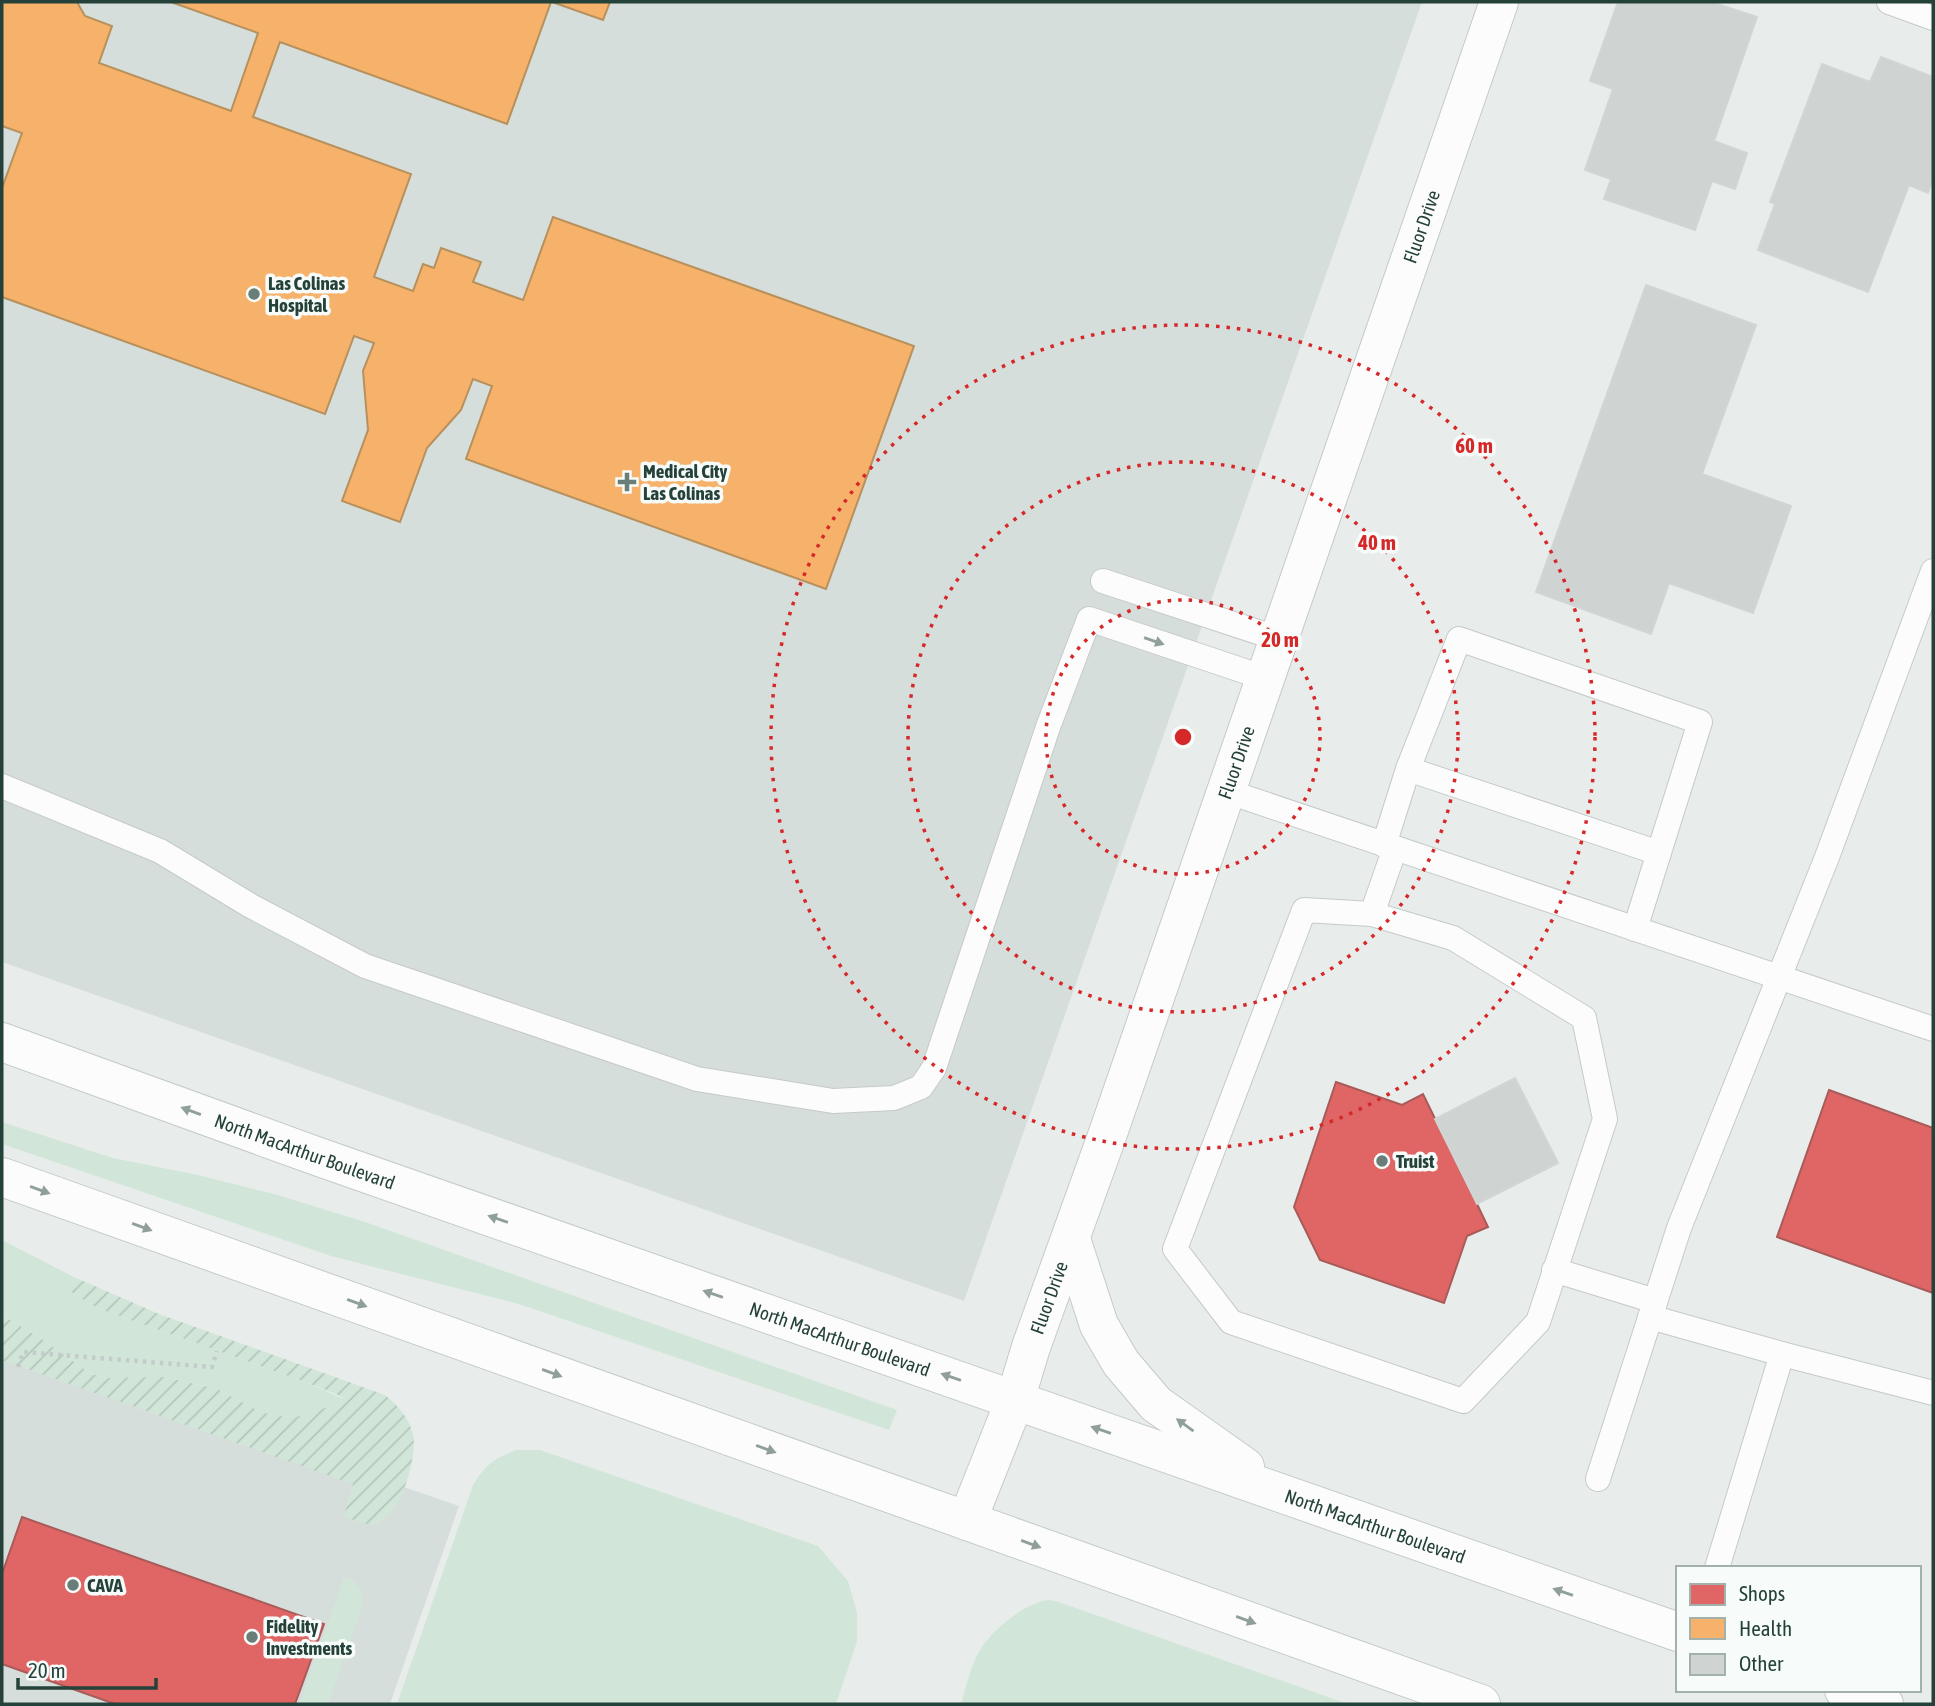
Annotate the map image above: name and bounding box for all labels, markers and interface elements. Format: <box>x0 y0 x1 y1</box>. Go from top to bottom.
street label: Fluor Drive <box>1399 187 1444 266</box>
place label: Las Colinas Hospital <box>268 272 345 316</box>
marker: Las Colinas Hospital <box>246 286 262 302</box>
text: 60 m <box>1455 433 1493 457</box>
place label: Medical City Las Colinas <box>643 460 728 504</box>
marker: Medical City Las Colinas <box>617 472 637 492</box>
text: 40 m <box>1357 530 1396 554</box>
text: 20 m <box>1261 627 1299 651</box>
one-way arrow <box>1143 636 1164 647</box>
street label: Fluor Drive <box>1213 723 1259 802</box>
centre of rings <box>1171 725 1195 749</box>
one-way arrow <box>181 1105 202 1116</box>
street label: North MacArthur Boulevard <box>212 1109 398 1194</box>
place label: Truist <box>1396 1150 1435 1172</box>
marker: Truist <box>1374 1153 1390 1169</box>
one-way arrow <box>29 1185 50 1196</box>
one-way arrow <box>487 1213 508 1224</box>
one-way arrow <box>132 1222 153 1233</box>
street label: Fluor Drive <box>1026 1258 1072 1337</box>
one-way arrow <box>702 1288 723 1299</box>
street label: North MacArthur Boulevard <box>747 1297 933 1381</box>
one-way arrow <box>346 1298 367 1309</box>
one-way arrow <box>541 1367 562 1378</box>
one-way arrow <box>940 1371 961 1382</box>
one-way arrow <box>1176 1418 1194 1432</box>
one-way arrow <box>1090 1424 1111 1435</box>
one-way arrow <box>755 1444 776 1455</box>
street label: North MacArthur Boulevard <box>1282 1484 1468 1568</box>
one-way arrow <box>1021 1539 1042 1550</box>
legend <box>1676 1566 1921 1692</box>
place label: CAVA <box>87 1574 123 1596</box>
marker: CAVA <box>65 1577 81 1593</box>
text: Shops <box>1739 1581 1785 1605</box>
one-way arrow <box>1553 1586 1574 1597</box>
place label: Fidelity Investments <box>266 1615 352 1659</box>
one-way arrow <box>1235 1615 1256 1626</box>
text: Health <box>1739 1616 1792 1640</box>
marker: Fidelity Investments <box>244 1629 260 1645</box>
scale bar <box>18 1646 156 1690</box>
text: Other <box>1739 1651 1784 1675</box>
text: 20 m <box>28 1658 66 1682</box>

